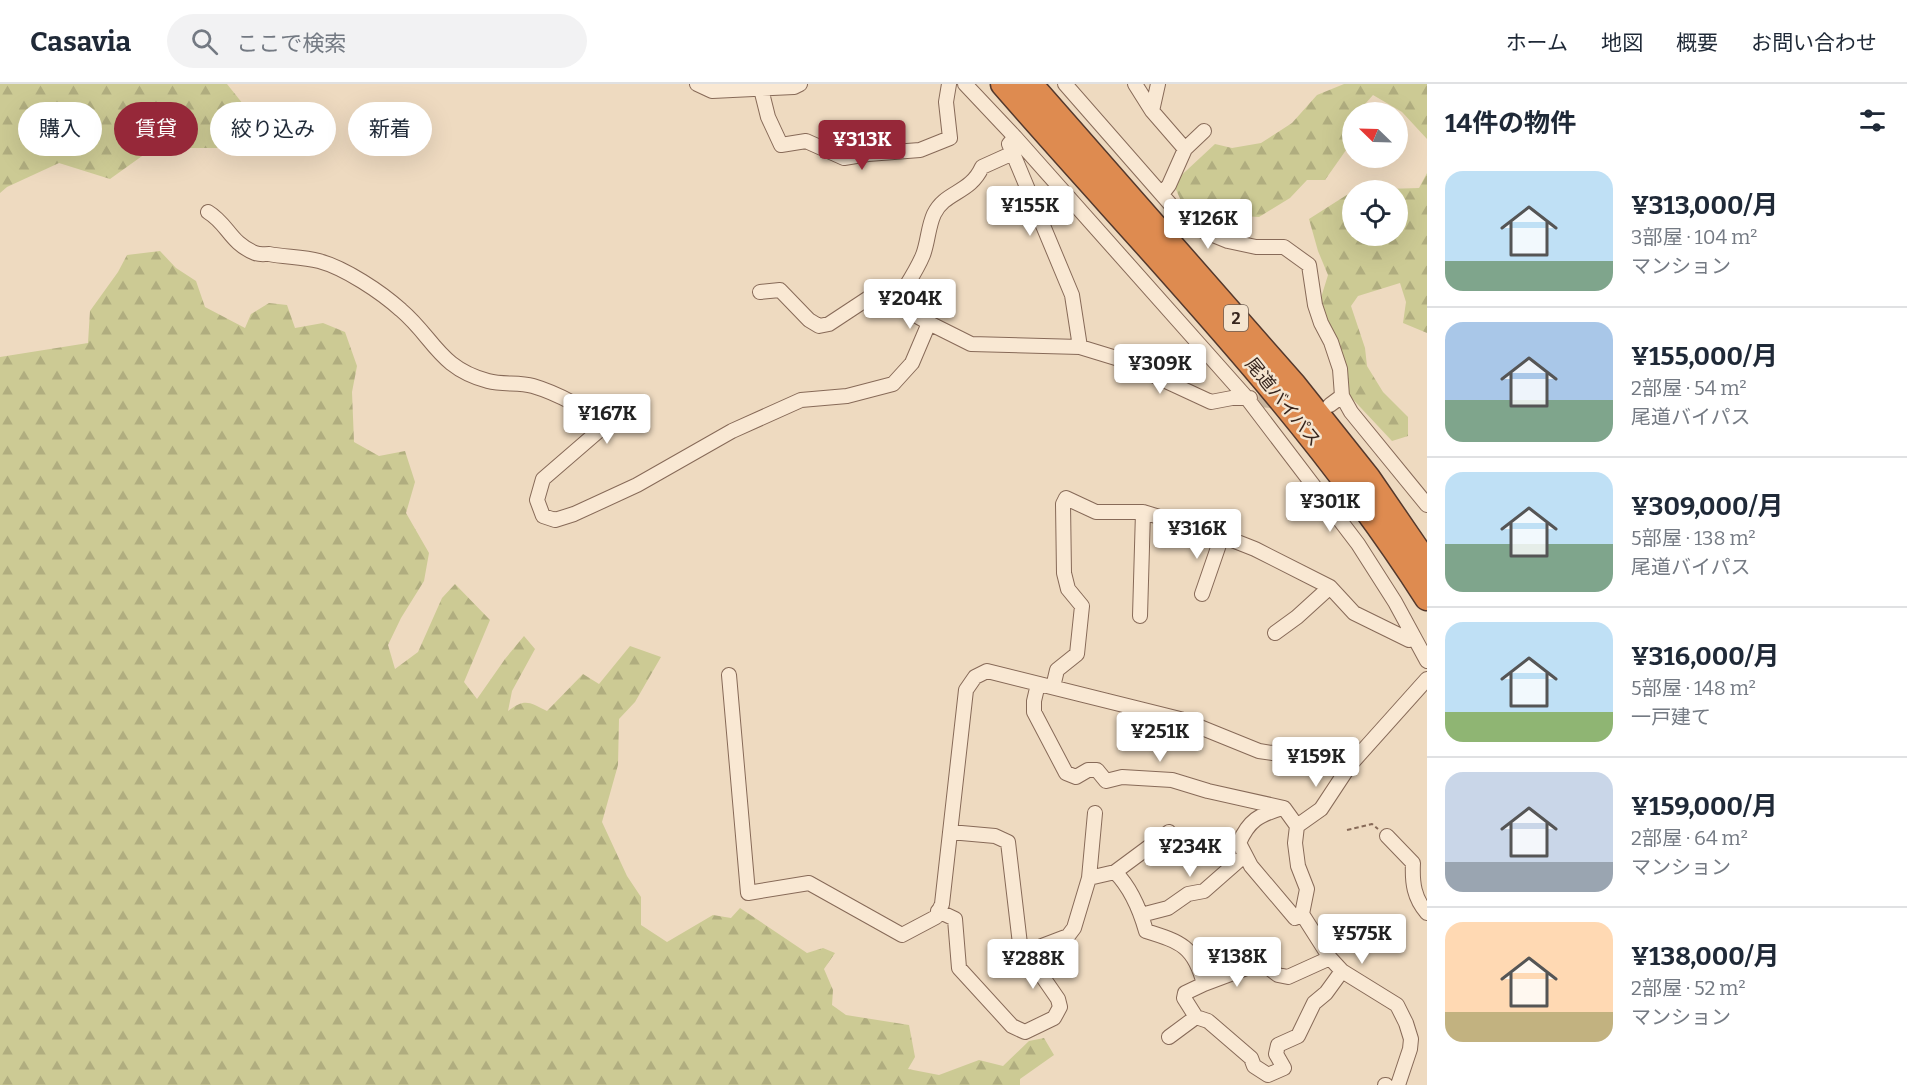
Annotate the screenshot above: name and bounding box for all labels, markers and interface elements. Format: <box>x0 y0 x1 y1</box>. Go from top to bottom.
search box <box>167 14 587 68</box>
text: Casavia <box>30 25 131 58</box>
icon: search <box>188 25 221 58</box>
text: ここで検索 <box>236 30 346 57</box>
text: ホーム <box>1506 30 1568 56</box>
text: 地図 <box>1601 30 1643 56</box>
text: 概要 <box>1676 30 1718 56</box>
text: お問い合わせ <box>1751 30 1877 56</box>
chip: 購入 <box>18 102 102 156</box>
chip: 賃貸 <box>114 102 198 156</box>
chip: 絞り込み <box>210 102 336 156</box>
chip: 新着 <box>348 102 432 156</box>
north arrow <box>1342 102 1408 168</box>
map controls <box>1342 102 1408 246</box>
icon: filters <box>1856 104 1889 137</box>
text: 14件の物件 <box>1445 108 1576 139</box>
pin: ¥313K <box>820 120 904 171</box>
text: ¥313K <box>832 127 892 151</box>
button: locate <box>1342 180 1408 246</box>
pin: ¥155K <box>988 186 1072 237</box>
text: ¥313,000/月 <box>1631 190 1778 221</box>
text: ¥155K <box>1001 193 1059 217</box>
icon: home <box>1493 195 1565 267</box>
pin: ¥126K <box>1166 199 1250 250</box>
text: ¥126K <box>1178 206 1238 230</box>
text: 3部屋 · 104 m² <box>1631 225 1757 249</box>
text: マンション <box>1631 254 1731 278</box>
pin: ¥204K <box>868 279 952 330</box>
text: ¥204K <box>878 286 942 310</box>
road number: 2 <box>1224 305 1248 331</box>
text: ¥155,000/月 <box>1631 341 1778 372</box>
pin: ¥309K <box>1118 344 1202 395</box>
icon: home <box>1493 346 1565 418</box>
text: ¥309K <box>1128 351 1192 375</box>
street label: 尾道バイパス <box>1241 353 1325 451</box>
text: 2部屋 · 54 m² <box>1631 376 1747 400</box>
pin: ¥167K <box>565 394 649 445</box>
text: ¥167K <box>577 401 637 425</box>
text: 尾道バイパス <box>1631 405 1751 429</box>
pin: ¥301K <box>1288 482 1372 533</box>
text: ¥301K <box>1300 489 1360 513</box>
text: ¥309,000/月 <box>1631 491 1783 522</box>
icon: home <box>1493 496 1565 568</box>
pin: ¥316K <box>1155 509 1239 560</box>
text: ¥316K <box>1167 516 1227 540</box>
text: 5部屋 · 138 m² <box>1631 526 1756 550</box>
text: 尾道バイパス <box>1631 555 1751 579</box>
text: ¥316,000/月 <box>1631 641 1780 672</box>
icon: home <box>1493 646 1565 718</box>
text: 5部屋 · 148 m² <box>1631 676 1756 700</box>
text: 一戸建て <box>1631 705 1711 729</box>
pin: ¥251K <box>1118 712 1202 763</box>
text: ¥251K <box>1131 719 1189 743</box>
pin: ¥159K <box>1274 737 1358 788</box>
text: ¥159K <box>1286 744 1346 768</box>
text: ¥159,000/月 <box>1631 791 1778 822</box>
icon: home <box>1493 796 1565 868</box>
text: 2部屋 · 64 m² <box>1631 826 1748 850</box>
pin: ¥234K <box>1148 827 1232 878</box>
text: ¥234K <box>1158 834 1222 858</box>
text: マンション <box>1631 855 1731 879</box>
pin: ¥575K <box>1320 914 1404 965</box>
text: ¥575K <box>1332 921 1392 945</box>
pin: ¥138K <box>1195 937 1279 988</box>
pin: ¥288K <box>991 939 1075 990</box>
text: ¥138,000/月 <box>1631 941 1780 972</box>
text: ¥138K <box>1207 944 1267 968</box>
text: ¥288K <box>1001 946 1065 970</box>
icon: home <box>1493 946 1565 1018</box>
text: 2部屋 · 52 m² <box>1631 976 1746 1000</box>
text: マンション <box>1631 1005 1731 1029</box>

